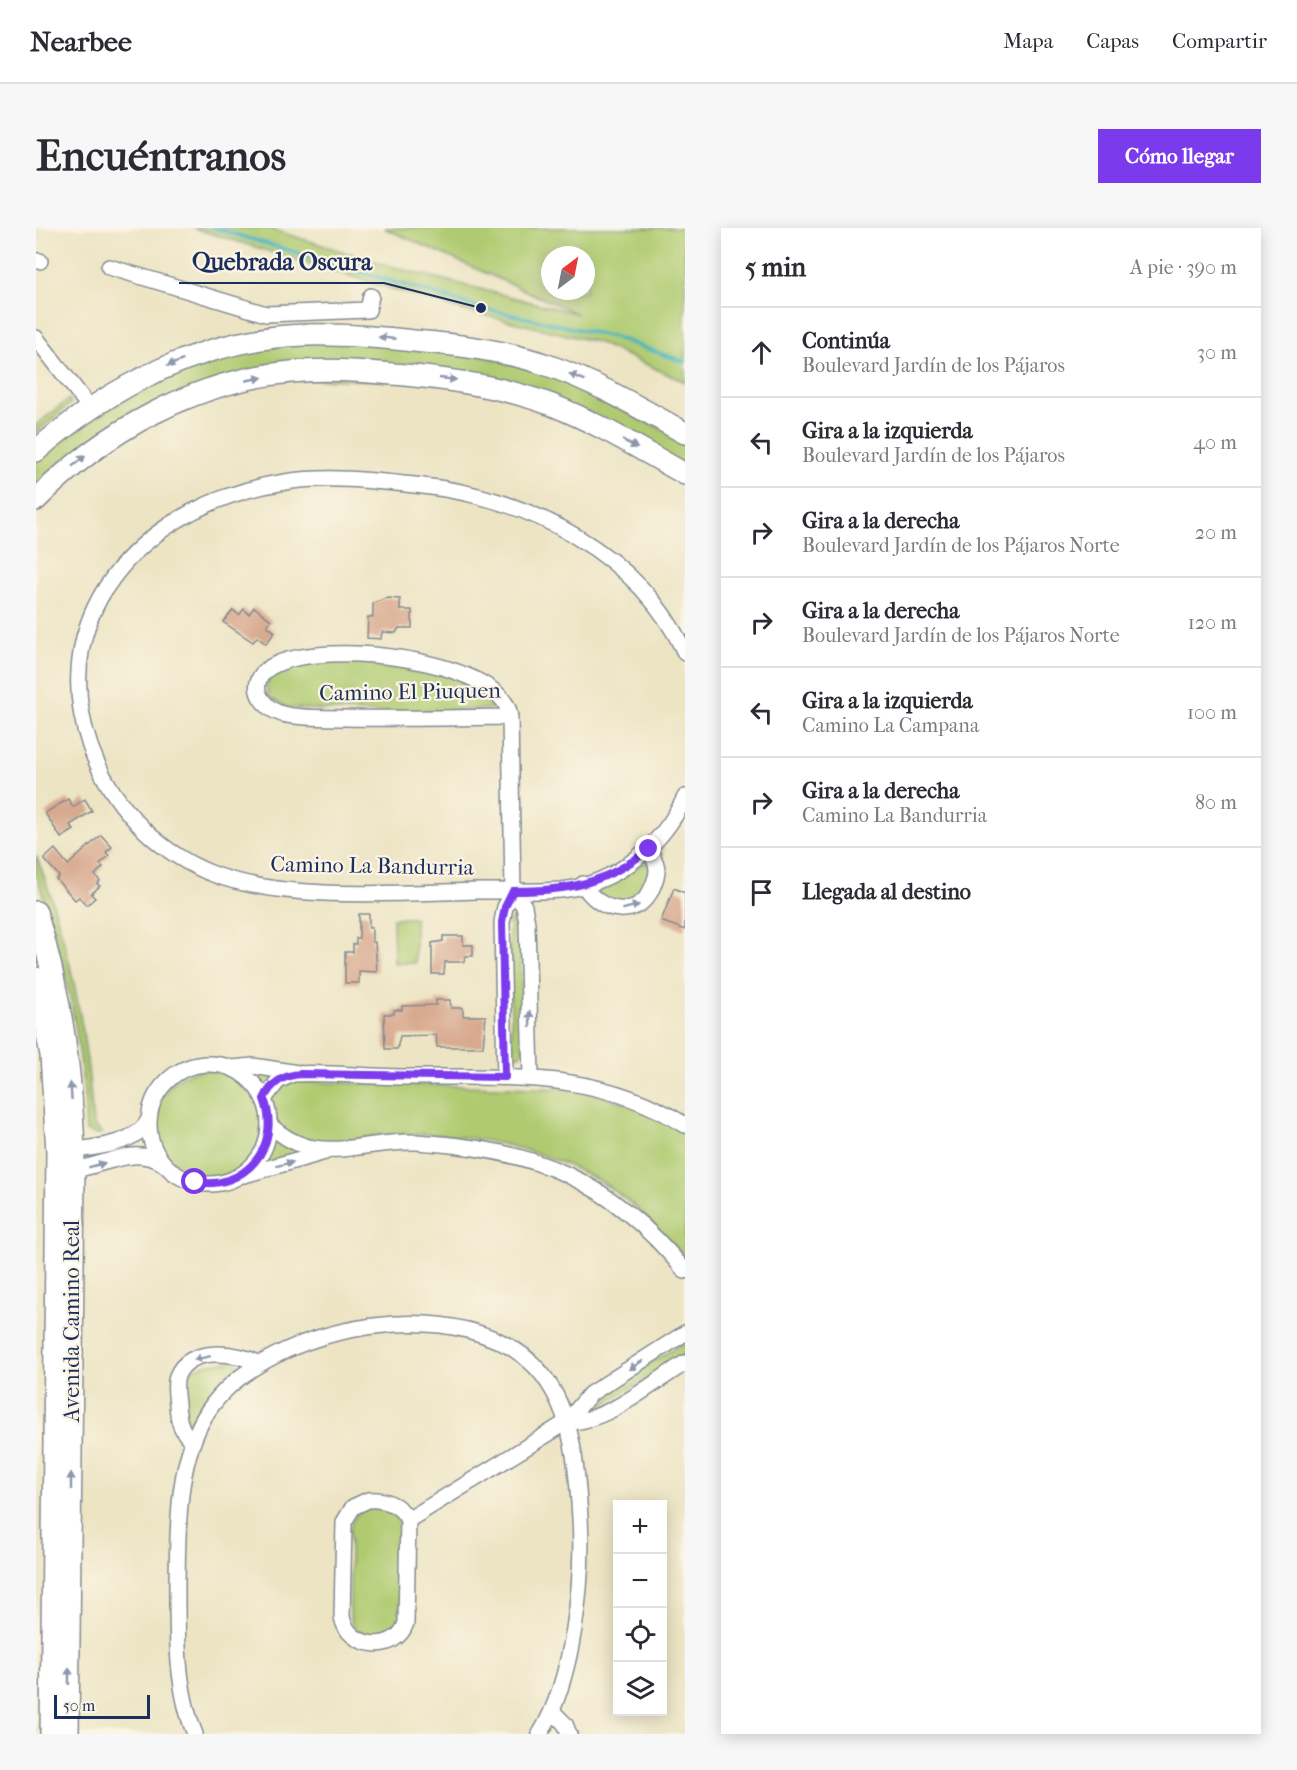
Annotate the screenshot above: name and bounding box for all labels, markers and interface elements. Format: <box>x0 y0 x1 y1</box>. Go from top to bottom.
text: Nearbee <box>30 25 132 58</box>
text: Mapa <box>1003 29 1053 53</box>
text: Capas <box>1086 29 1139 53</box>
text: Compartir <box>1172 29 1267 53</box>
button: Cómo llegar <box>1098 129 1261 183</box>
text: Encuéntranos <box>36 132 286 181</box>
callout: Quebrada Oscura <box>179 241 384 283</box>
north arrow <box>541 246 595 300</box>
text: Quebrada Oscura <box>192 248 373 276</box>
text: 5 min <box>745 252 806 283</box>
text: A pie · 390 m <box>1130 256 1237 279</box>
text: Continúa <box>802 328 890 354</box>
one-way arrow <box>378 333 397 343</box>
icon: ahead <box>745 336 778 369</box>
text: 30 m <box>1197 341 1237 364</box>
text: Boulevard Jardín de los Pájaros <box>802 354 1065 377</box>
one-way arrow <box>166 359 184 368</box>
one-way arrow <box>568 372 586 382</box>
one-way arrow <box>245 374 264 383</box>
one-way arrow <box>438 375 457 384</box>
text: Gira a la izquierda <box>802 418 973 444</box>
icon: left <box>745 426 778 459</box>
text: 40 m <box>1193 431 1237 454</box>
one-way arrow <box>622 439 639 449</box>
text: Boulevard Jardín de los Pájaros <box>802 444 1065 467</box>
one-way arrow <box>71 454 87 467</box>
text: Gira a la derecha <box>802 508 959 534</box>
icon: right <box>745 516 778 549</box>
text: 20 m <box>1195 521 1237 544</box>
text: Boulevard Jardín de los Pájaros Norte <box>802 534 1120 557</box>
text: Gira a la derecha <box>802 598 959 624</box>
icon: right <box>745 606 778 639</box>
text: 120 m <box>1188 611 1237 634</box>
text: Boulevard Jardín de los Pájaros Norte <box>802 624 1120 647</box>
street label: Camino El Piuquen <box>319 677 501 707</box>
text: Gira a la izquierda <box>802 688 973 714</box>
icon: left <box>745 696 778 729</box>
text: 100 m <box>1187 701 1237 724</box>
text: Camino La Campana <box>802 714 979 737</box>
text: Gira a la derecha <box>802 778 959 804</box>
icon: right <box>745 786 778 819</box>
text: 80 m <box>1195 791 1237 814</box>
text: Camino La Bandurria <box>802 804 987 827</box>
route end <box>635 835 661 861</box>
street label: Camino La Bandurria <box>270 851 475 881</box>
icon: arrive <box>745 876 778 909</box>
text: Llegada al destino <box>802 879 971 905</box>
one-way arrow <box>622 902 640 912</box>
one-way arrow <box>525 1009 535 1028</box>
one-way arrow <box>66 1082 76 1101</box>
one-way arrow <box>88 1159 106 1169</box>
one-way arrow <box>276 1159 295 1169</box>
route start <box>181 1168 207 1194</box>
street label: Avenida Camino Real <box>59 1220 85 1423</box>
one-way arrow <box>192 1354 211 1363</box>
one-way arrow <box>627 1359 644 1370</box>
one-way arrow <box>66 1471 76 1490</box>
map controls <box>613 1500 667 1716</box>
button: + <box>613 1500 667 1554</box>
button: − <box>613 1554 667 1608</box>
button: locate <box>613 1608 667 1662</box>
button: layers <box>613 1662 667 1716</box>
one-way arrow <box>64 1666 74 1685</box>
scale bar <box>54 1692 150 1720</box>
text: 50 m <box>63 1696 95 1715</box>

